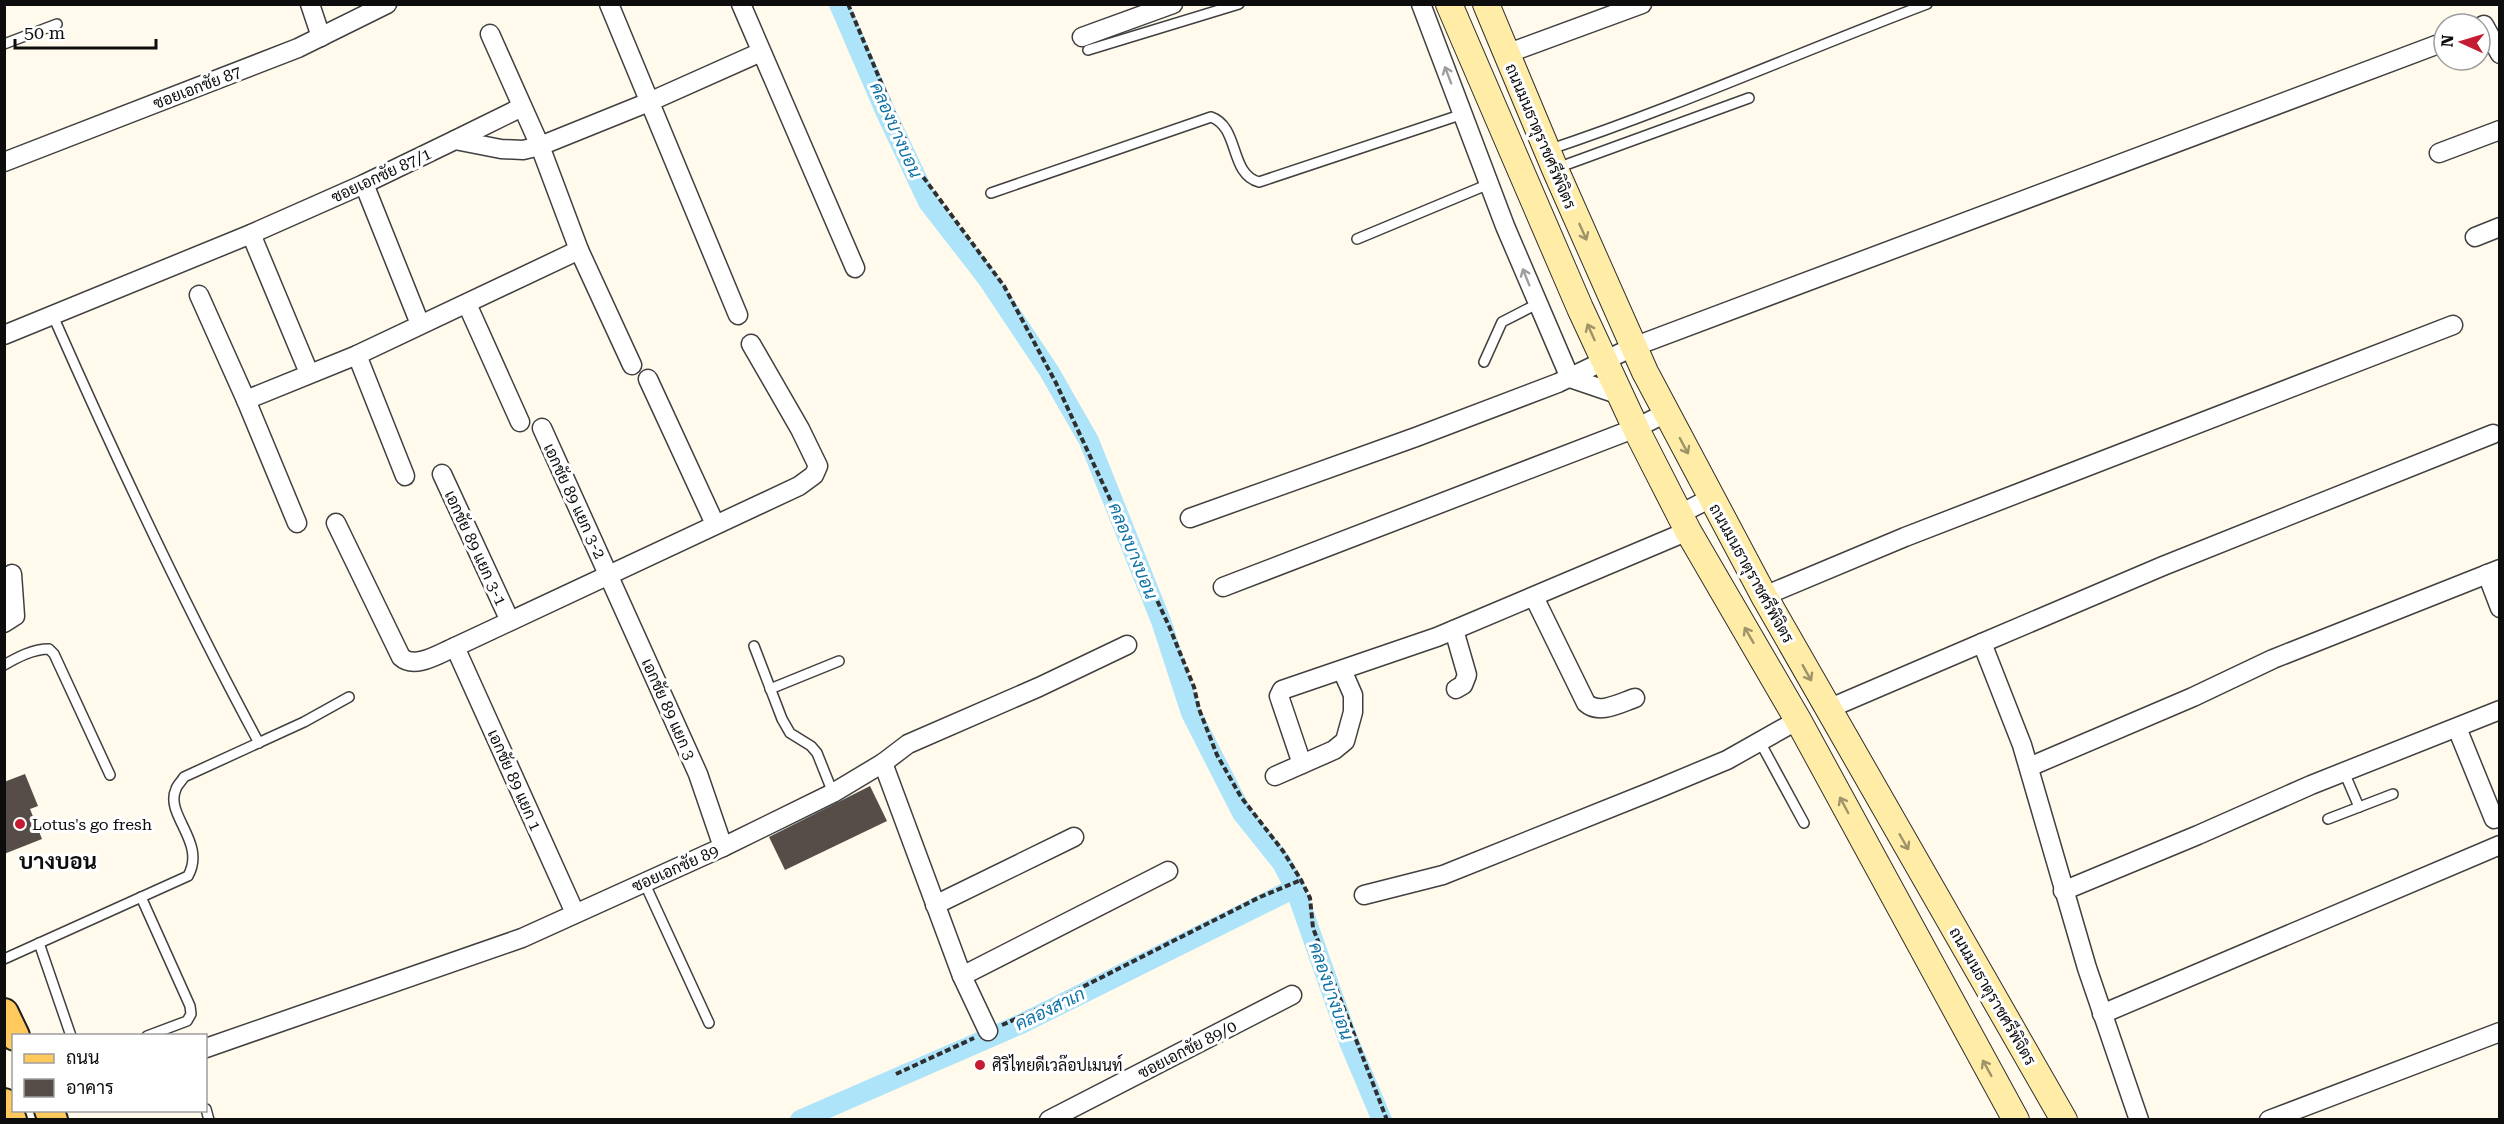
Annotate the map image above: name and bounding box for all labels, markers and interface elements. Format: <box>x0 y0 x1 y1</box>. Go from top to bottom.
scale bar <box>15 12 156 50</box>
north arrow <box>2432 12 2492 72</box>
text: 50 m <box>24 22 65 43</box>
text: N <box>2438 34 2457 48</box>
street label: ถนนมนธาตุราชศรีพิจิตร <box>1499 60 1582 213</box>
street label: ซอยเอกชัย 87 <box>150 61 244 113</box>
one-way arrow <box>1442 67 1453 85</box>
water label: คลองบางบอน <box>866 79 927 181</box>
street label: ซอยเอกชัย 87/1 <box>328 143 434 207</box>
one-way arrow <box>1578 222 1589 241</box>
one-way arrow <box>1520 268 1531 286</box>
one-way arrow <box>1585 323 1596 341</box>
one-way arrow <box>1679 437 1690 455</box>
street label: เอกชัย 89 แยก 3-2 <box>540 440 611 562</box>
street label: เอกชัย 89 แยก 3-1 <box>441 487 512 609</box>
street label: ถนนมนธาตุราชศรีพิจิตร <box>1704 499 1800 647</box>
water label: คลองบางบอน <box>1105 500 1163 603</box>
one-way arrow <box>1742 627 1754 644</box>
street label: เอกชัย 89 แยก 3 <box>638 655 700 763</box>
one-way arrow <box>1801 664 1813 681</box>
street label: เอกชัย 89 แยก 1 <box>484 726 546 834</box>
one-way arrow <box>1838 796 1849 814</box>
place label: Lotus's go fresh <box>32 815 152 834</box>
marker: Lotus's go fresh <box>13 817 27 831</box>
one-way arrow <box>1898 833 1910 850</box>
street label: ซอยเอกชัย 89 <box>629 840 721 896</box>
district label: บางบอน <box>19 849 97 874</box>
street label: ถนนมนธาตุราชศรีพิจิตร <box>1944 923 2042 1070</box>
water label: คลองบางบอน <box>1305 939 1358 1043</box>
water label: คลองสาเก <box>1011 983 1088 1034</box>
street label: ซอยเอกชัย 89/0 <box>1134 1015 1240 1083</box>
legend <box>12 1034 207 1112</box>
text: ถนน <box>66 1047 99 1068</box>
place label: ศิริไทยดีเวล๊อปเมนท์ <box>992 1053 1123 1075</box>
marker: ศิริไทยดีเวล๊อปเมนท์ <box>973 1058 987 1072</box>
one-way arrow <box>1981 1060 1993 1077</box>
text: อาคาร <box>66 1077 114 1098</box>

